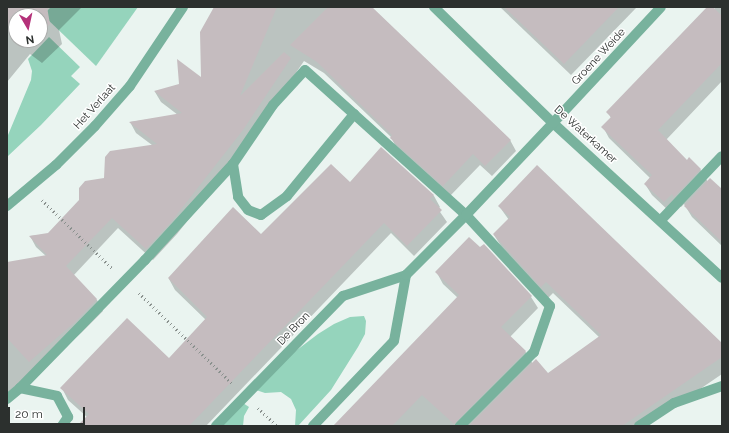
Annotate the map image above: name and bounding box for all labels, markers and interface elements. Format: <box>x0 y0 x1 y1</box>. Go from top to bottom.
north arrow <box>8 8 48 48</box>
street label: Groene Weide <box>569 26 629 88</box>
text: N <box>25 32 35 46</box>
street label: Het Verlaat <box>71 82 119 132</box>
street label: De Waterkamer <box>551 103 619 167</box>
street label: De Bron <box>275 310 313 348</box>
scale bar <box>10 399 87 425</box>
text: 20 m <box>15 407 43 421</box>

